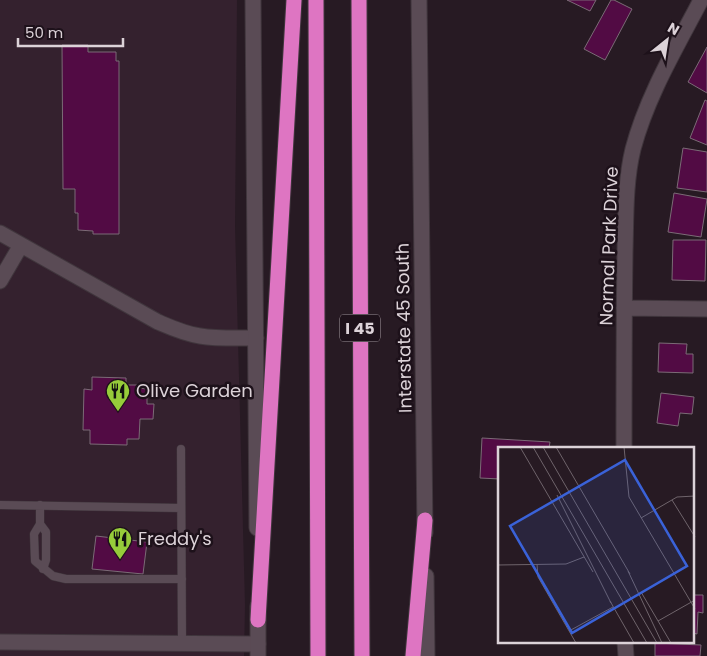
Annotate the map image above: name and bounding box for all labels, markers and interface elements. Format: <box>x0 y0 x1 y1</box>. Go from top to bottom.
scale bar <box>18 15 122 47</box>
north arrow <box>642 15 692 65</box>
text: N <box>664 17 683 40</box>
text: 50 m <box>25 22 63 43</box>
street label: Normal Park Drive <box>593 166 624 326</box>
street label: Interstate 45 South <box>390 243 417 413</box>
road number: I 45 <box>340 314 380 342</box>
restaurant icon: Olive Garden <box>105 378 131 412</box>
place label: Olive Garden <box>136 378 253 403</box>
inset map <box>498 447 694 644</box>
restaurant icon: Freddy's <box>107 526 133 560</box>
place label: Freddy's <box>138 526 212 551</box>

